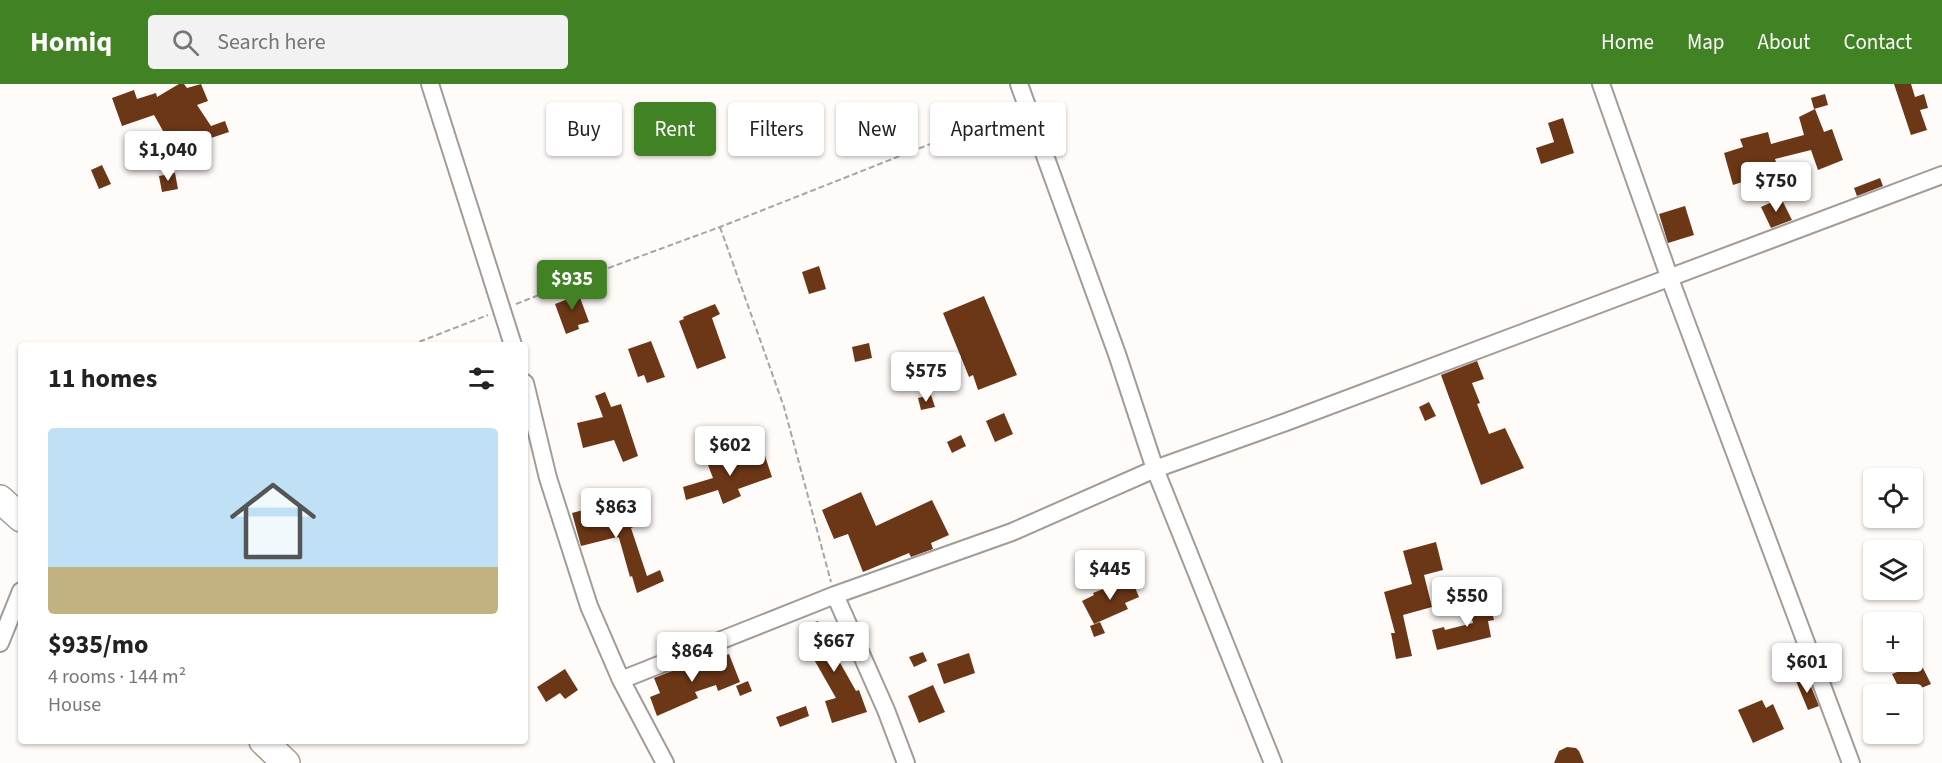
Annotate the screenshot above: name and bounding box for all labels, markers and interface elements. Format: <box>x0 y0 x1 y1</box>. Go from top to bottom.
search box <box>148 15 568 69</box>
text: Homiq <box>30 22 112 62</box>
icon: search <box>169 26 202 59</box>
text: Search here <box>217 26 326 58</box>
text: Home <box>1601 27 1654 57</box>
text: Map <box>1687 27 1725 57</box>
text: About <box>1758 27 1810 57</box>
text: Contact <box>1843 27 1912 57</box>
chip: Buy <box>546 102 622 156</box>
chip: Rent <box>634 102 716 156</box>
chip: Filters <box>728 102 824 156</box>
chip: New <box>836 102 918 156</box>
chip: Apartment <box>930 102 1066 156</box>
pin: $1,040 <box>119 131 217 182</box>
text: $1,040 <box>139 136 197 164</box>
pin: $750 <box>1740 162 1812 213</box>
text: $750 <box>1755 167 1797 195</box>
pin: $935 <box>536 260 608 311</box>
text: $935 <box>551 265 593 293</box>
pin: $575 <box>890 352 962 403</box>
text: $575 <box>905 357 947 385</box>
text: 11 homes <box>48 360 157 397</box>
icon: filters <box>465 362 498 395</box>
pin: $602 <box>694 426 766 477</box>
text: $602 <box>709 431 751 459</box>
icon: home <box>219 467 327 575</box>
map controls <box>1863 468 1923 744</box>
button: locate <box>1863 468 1923 528</box>
pin: $863 <box>580 488 652 539</box>
text: $863 <box>595 493 637 521</box>
button: layers <box>1863 540 1923 600</box>
pin: $445 <box>1074 550 1146 601</box>
text: $445 <box>1089 555 1131 583</box>
pin: $550 <box>1431 577 1503 628</box>
text: $550 <box>1446 582 1488 610</box>
button: + <box>1863 612 1923 672</box>
pin: $667 <box>798 622 870 673</box>
text: $935/mo <box>48 626 148 663</box>
text: $667 <box>813 627 855 655</box>
pin: $864 <box>656 632 728 683</box>
text: $864 <box>671 637 713 665</box>
pin: $601 <box>1771 643 1843 694</box>
text: $601 <box>1786 648 1828 676</box>
text: 4 rooms · 144 m² <box>48 663 186 691</box>
button: − <box>1863 684 1923 744</box>
text: House <box>48 691 101 719</box>

